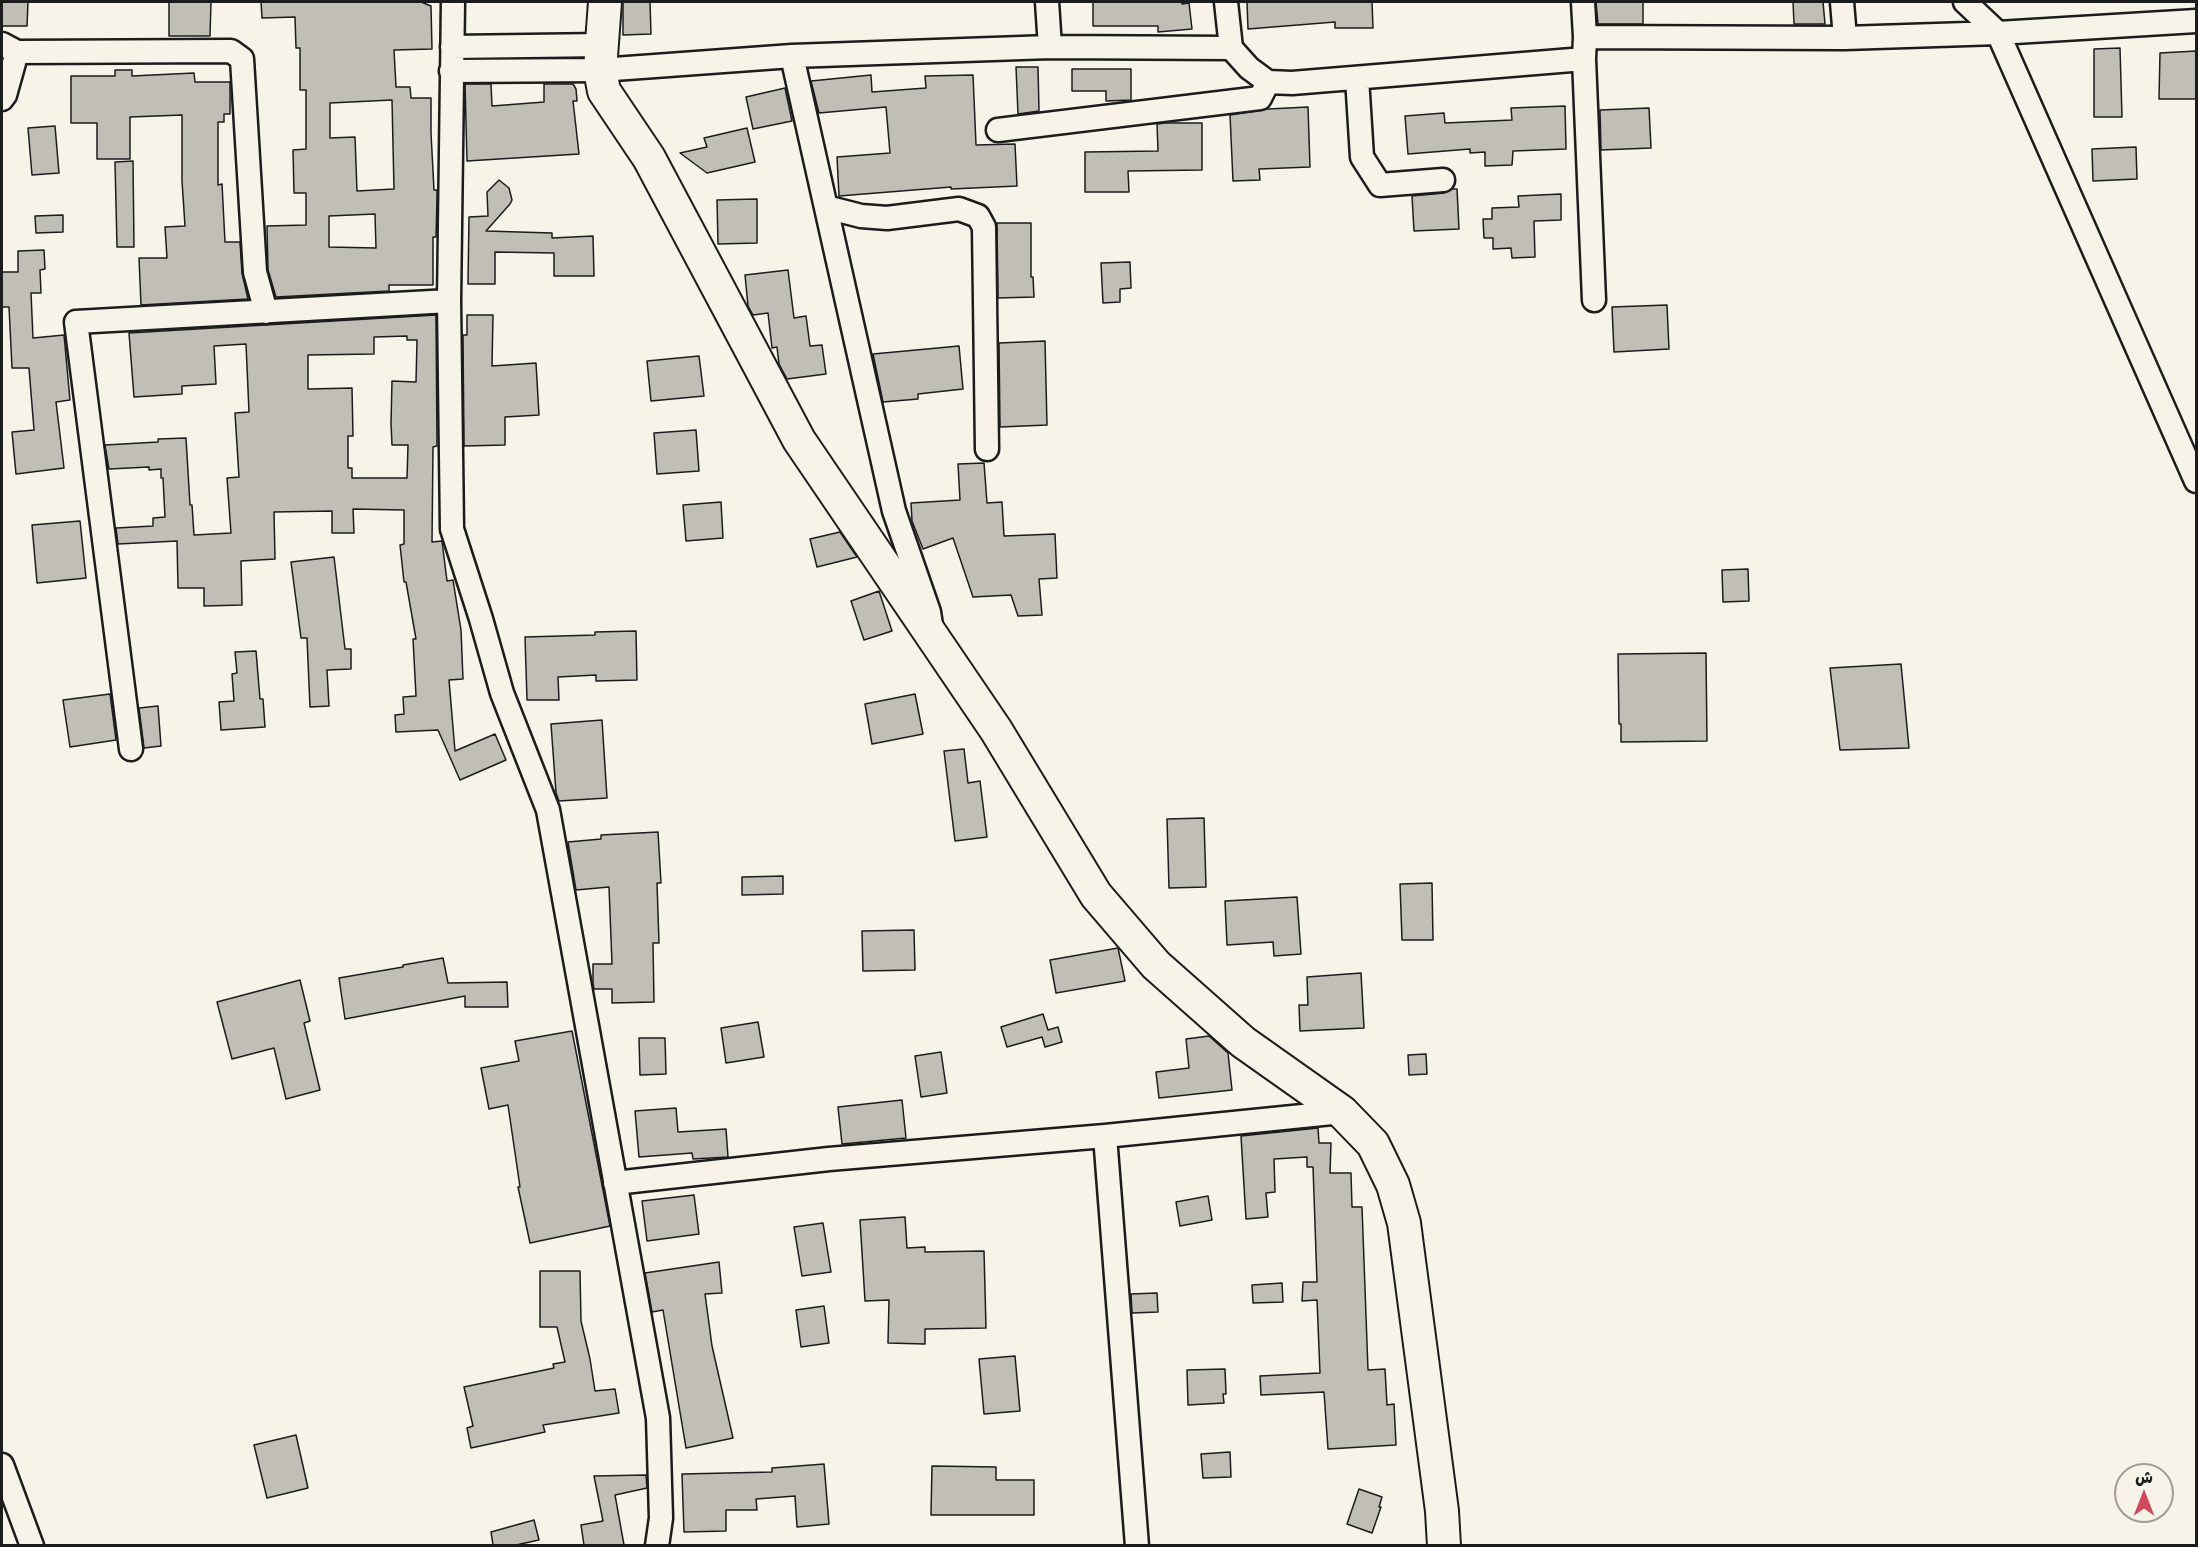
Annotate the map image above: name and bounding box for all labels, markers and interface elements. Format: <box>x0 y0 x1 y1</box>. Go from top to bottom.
north arrow <box>2114 1463 2174 1523</box>
text: ش <box>2135 1467 2153 1487</box>

